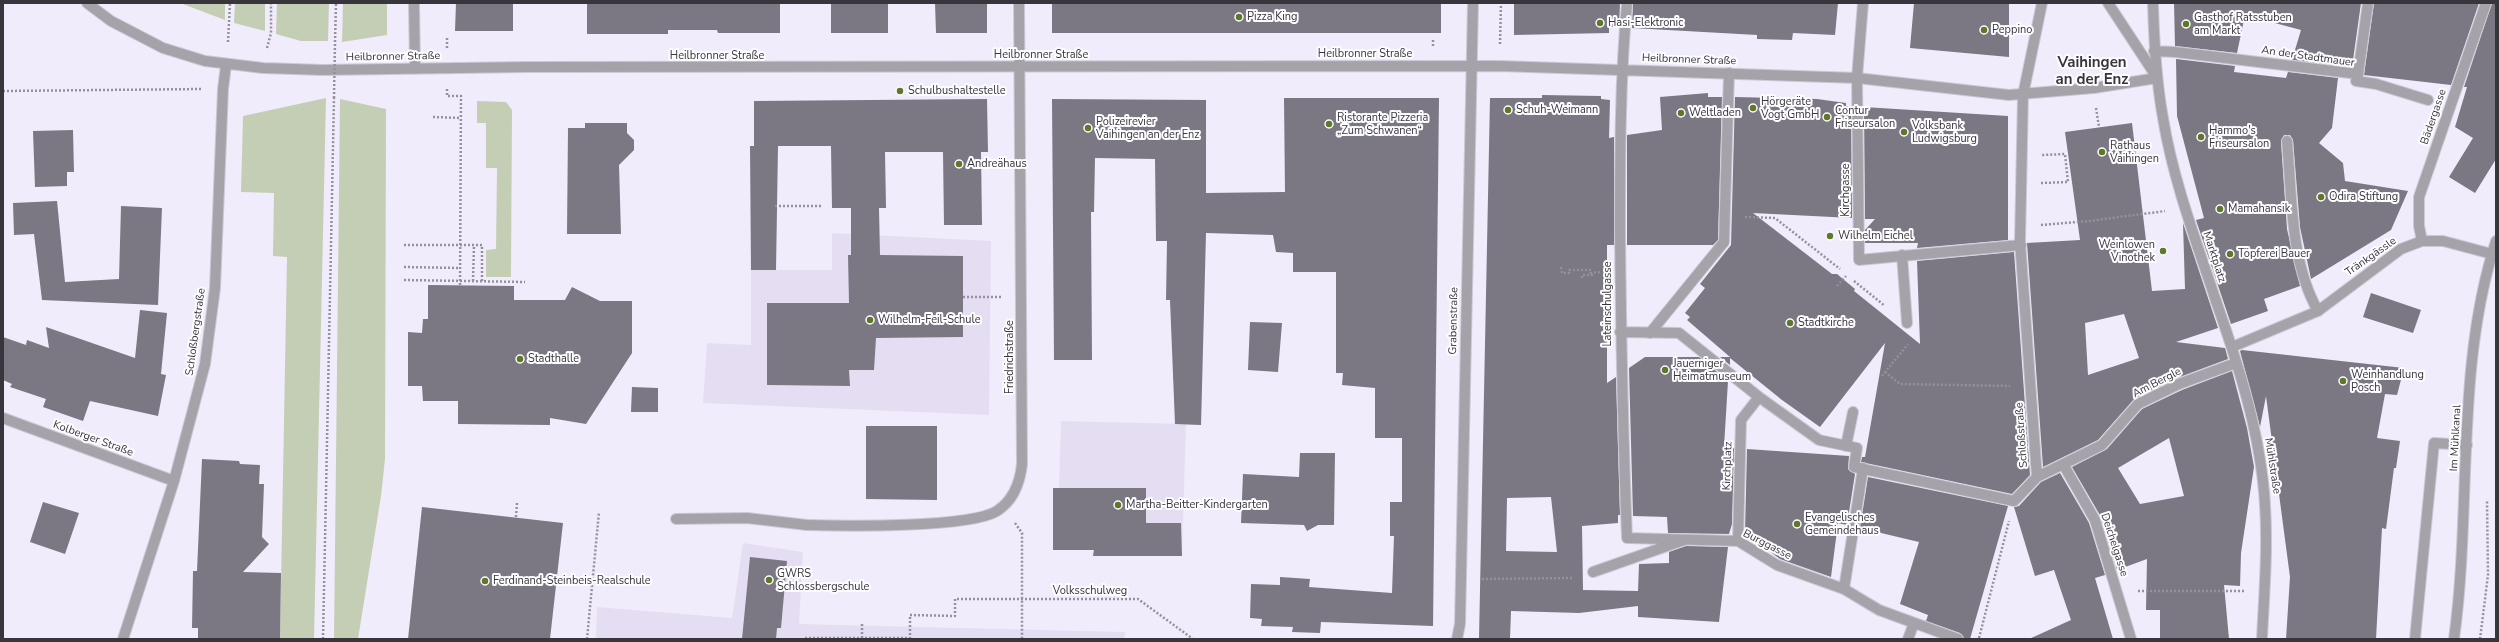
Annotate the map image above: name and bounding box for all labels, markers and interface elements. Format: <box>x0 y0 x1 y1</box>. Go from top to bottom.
place label: Pizza King <box>1247 10 1297 24</box>
place label: Gasthof Ratsstuben am Markt <box>2194 11 2292 37</box>
marker: Pizza King <box>1234 12 1244 22</box>
place label: Hasi-Elektronic <box>1608 16 1683 30</box>
marker: Hasi-Elektronic <box>1595 18 1605 28</box>
marker: Gasthof Ratsstuben am Markt <box>2181 19 2191 29</box>
place label: Peppino <box>1992 23 2032 37</box>
marker: Peppino <box>1979 25 1989 35</box>
street label: An der Stadtmauer <box>2261 44 2355 70</box>
street label: Heilbronner Straße <box>1318 47 1412 61</box>
street label: Heilbronner Straße <box>994 48 1088 62</box>
street label: Heilbronner Straße <box>670 49 764 63</box>
street label: Heilbronner Straße <box>346 50 440 64</box>
street label: Heilbronner Straße <box>1642 52 1736 68</box>
district label: Vaihingen an der Enz <box>2056 54 2128 89</box>
place label: Schulbushaltestelle <box>908 84 1005 98</box>
marker: Schulbushaltestelle <box>895 86 905 96</box>
street label: Bädergasse <box>2418 87 2450 147</box>
place label: Hörgeräte Vogt GmbH <box>1761 95 1819 121</box>
place label: Schuh-Weimann <box>1516 103 1598 117</box>
marker: Hörgeräte Vogt GmbH <box>1748 103 1758 113</box>
place label: Contur Friseursalon <box>1835 104 1895 130</box>
marker: Schuh-Weimann <box>1503 105 1513 115</box>
place label: Weltladen <box>1689 106 1741 120</box>
marker: Weltladen <box>1676 108 1686 118</box>
place label: Ristorante Pizzeria „Zum Schwanen“ <box>1337 111 1428 137</box>
marker: Contur Friseursalon <box>1822 112 1832 122</box>
place label: Polizeirevier Vaihingen an der Enz <box>1096 115 1199 141</box>
marker: Ristorante Pizzeria „Zum Schwanen“ <box>1324 119 1334 129</box>
place label: Volksbank Ludwigsburg <box>1912 119 1977 145</box>
marker: Polizeirevier Vaihingen an der Enz <box>1083 123 1093 133</box>
place label: Hammo's Friseursalon <box>2209 124 2269 150</box>
marker: Volksbank Ludwigsburg <box>1899 127 1909 137</box>
marker: Hammo's Friseursalon <box>2196 132 2206 142</box>
place label: Rathaus Vaihingen <box>2110 139 2159 165</box>
marker: Rathaus Vaihingen <box>2097 147 2107 157</box>
place label: Andreähaus <box>967 157 1027 171</box>
marker: Andreähaus <box>954 159 964 169</box>
street label: Kirchgasse <box>1839 163 1853 217</box>
place label: Odira Stiftung <box>2329 190 2398 204</box>
marker: Odira Stiftung <box>2316 192 2326 202</box>
place label: Mamahansik <box>2228 202 2290 216</box>
marker: Mamahansik <box>2215 204 2225 214</box>
place label: Wilhelm Eichel <box>1838 229 1913 243</box>
street label: Marktplatz <box>2200 230 2228 284</box>
marker: Wilhelm Eichel <box>1825 231 1835 241</box>
street label: Tränkgässle <box>2343 235 2399 279</box>
place label: Weinlöwen Vinothek <box>2098 238 2155 264</box>
marker: Weinlöwen Vinothek <box>2158 246 2168 256</box>
place label: Töpferei Bauer <box>2238 247 2310 261</box>
marker: Töpferei Bauer <box>2225 249 2235 259</box>
street label: Lateinschulgasse <box>1601 262 1615 346</box>
street label: Schloßbergstraße <box>183 287 209 377</box>
street label: Grabenstraße <box>1447 287 1461 355</box>
place label: Wilhelm-Feil-Schule <box>878 313 981 327</box>
marker: Wilhelm-Feil-Schule <box>865 315 875 325</box>
place label: Stadtkirche <box>1798 316 1854 330</box>
marker: Stadtkirche <box>1785 318 1795 328</box>
street label: Friedrichstraße <box>1003 320 1017 394</box>
place label: Stadthalle <box>528 352 579 366</box>
marker: Stadthalle <box>515 354 525 364</box>
place label: Jauerniger Heimatmuseum <box>1673 357 1751 383</box>
marker: Jauerniger Heimatmuseum <box>1660 365 1670 375</box>
street label: Am Bergle <box>2130 365 2184 401</box>
place label: Weinhandlung Posch <box>2351 368 2424 394</box>
marker: Weinhandlung Posch <box>2338 376 2348 386</box>
street label: Schloßstraße <box>2013 402 2031 468</box>
street label: Im Mühlkanal <box>2448 404 2464 472</box>
street label: Kolberger Straße <box>51 418 135 460</box>
street label: Mühlstraße <box>2261 437 2283 495</box>
street label: Kirchplatz <box>1721 441 1735 491</box>
place label: Martha-Beitter-Kindergarten <box>1126 498 1268 512</box>
marker: Martha-Beitter-Kindergarten <box>1113 500 1123 510</box>
place label: Evangelisches Gemeindehaus <box>1805 511 1879 537</box>
street label: Deichelgasse <box>2098 512 2130 578</box>
marker: Evangelisches Gemeindehaus <box>1792 519 1802 529</box>
street label: Burggasse <box>1741 527 1793 563</box>
place label: GWRS Schlossbergschule <box>777 567 869 593</box>
place label: Ferdinand-Steinbeis-Realschule <box>493 574 651 588</box>
marker: GWRS Schlossbergschule <box>764 575 774 585</box>
marker: Ferdinand-Steinbeis-Realschule <box>480 576 490 586</box>
street label: Volksschulweg <box>1053 584 1127 598</box>

